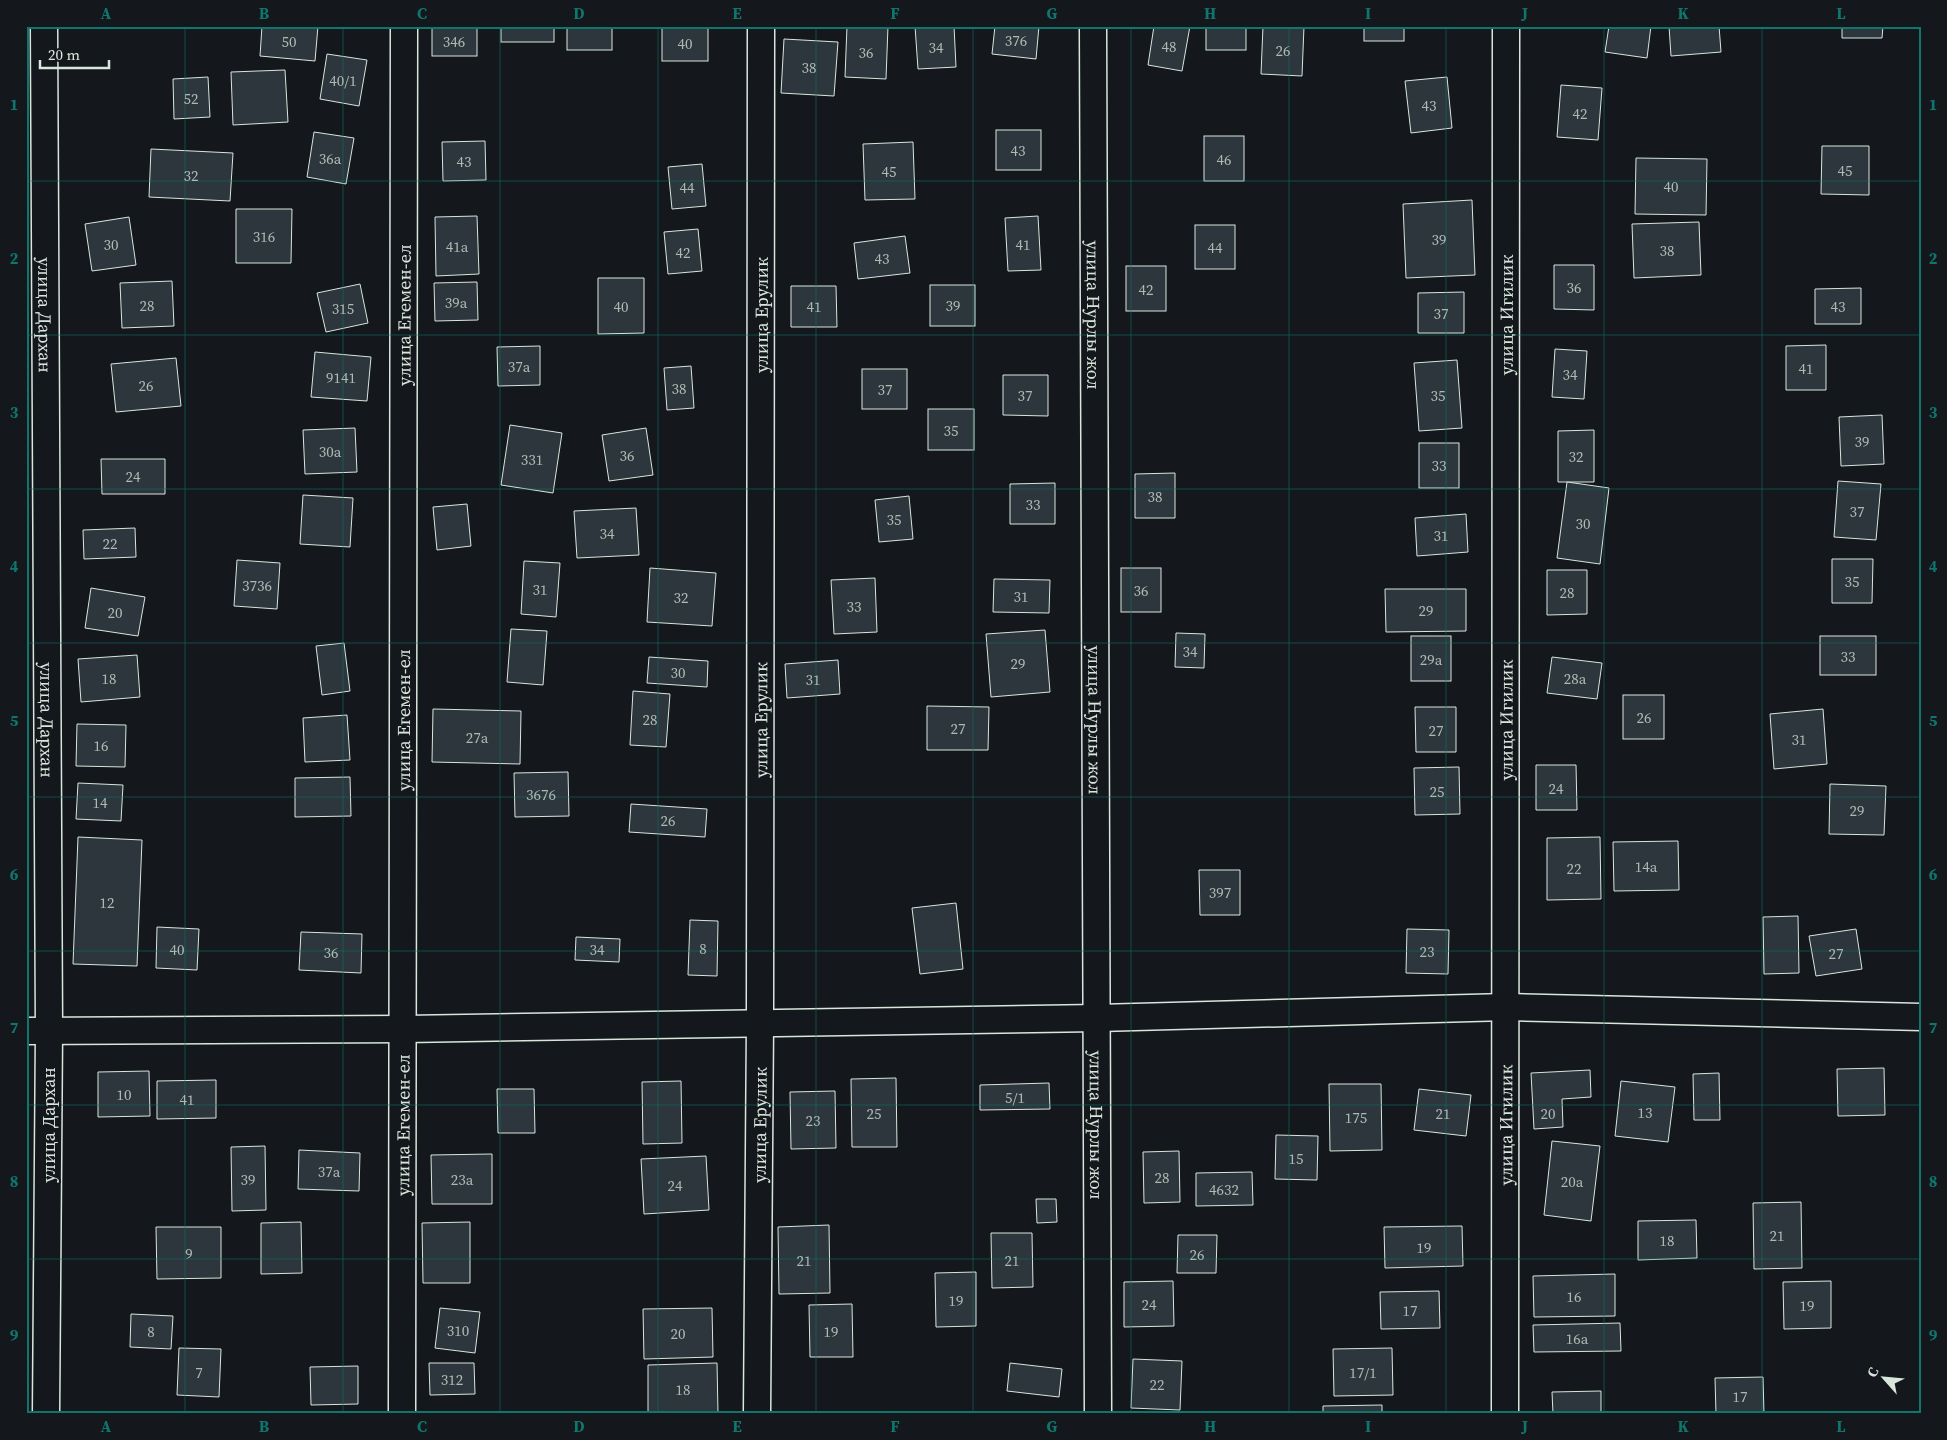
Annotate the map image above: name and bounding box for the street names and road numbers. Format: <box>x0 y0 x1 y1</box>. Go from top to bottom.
street label: улица Нурлы жол <box>1081 240 1107 390</box>
street label: улица Егемен-ел <box>391 244 416 386</box>
street label: улица Игилик <box>1493 255 1518 375</box>
street label: улица Дархан <box>33 257 58 373</box>
street label: улица Ерулик <box>748 257 773 373</box>
street label: улица Нурлы жол <box>1083 645 1108 795</box>
street label: улица Егемен-ел <box>390 649 416 791</box>
street label: улица Игилик <box>1493 660 1518 780</box>
street label: улица Дархан <box>35 662 60 778</box>
street label: улица Ерулик <box>748 662 773 778</box>
street label: улица Нурлы жол <box>1084 1050 1110 1200</box>
street label: улица Егемен-ел <box>390 1054 415 1196</box>
street label: улица Игилик <box>1493 1065 1518 1185</box>
street label: улица Дархан <box>36 1067 61 1183</box>
street label: улица Ерулик <box>746 1067 772 1183</box>

